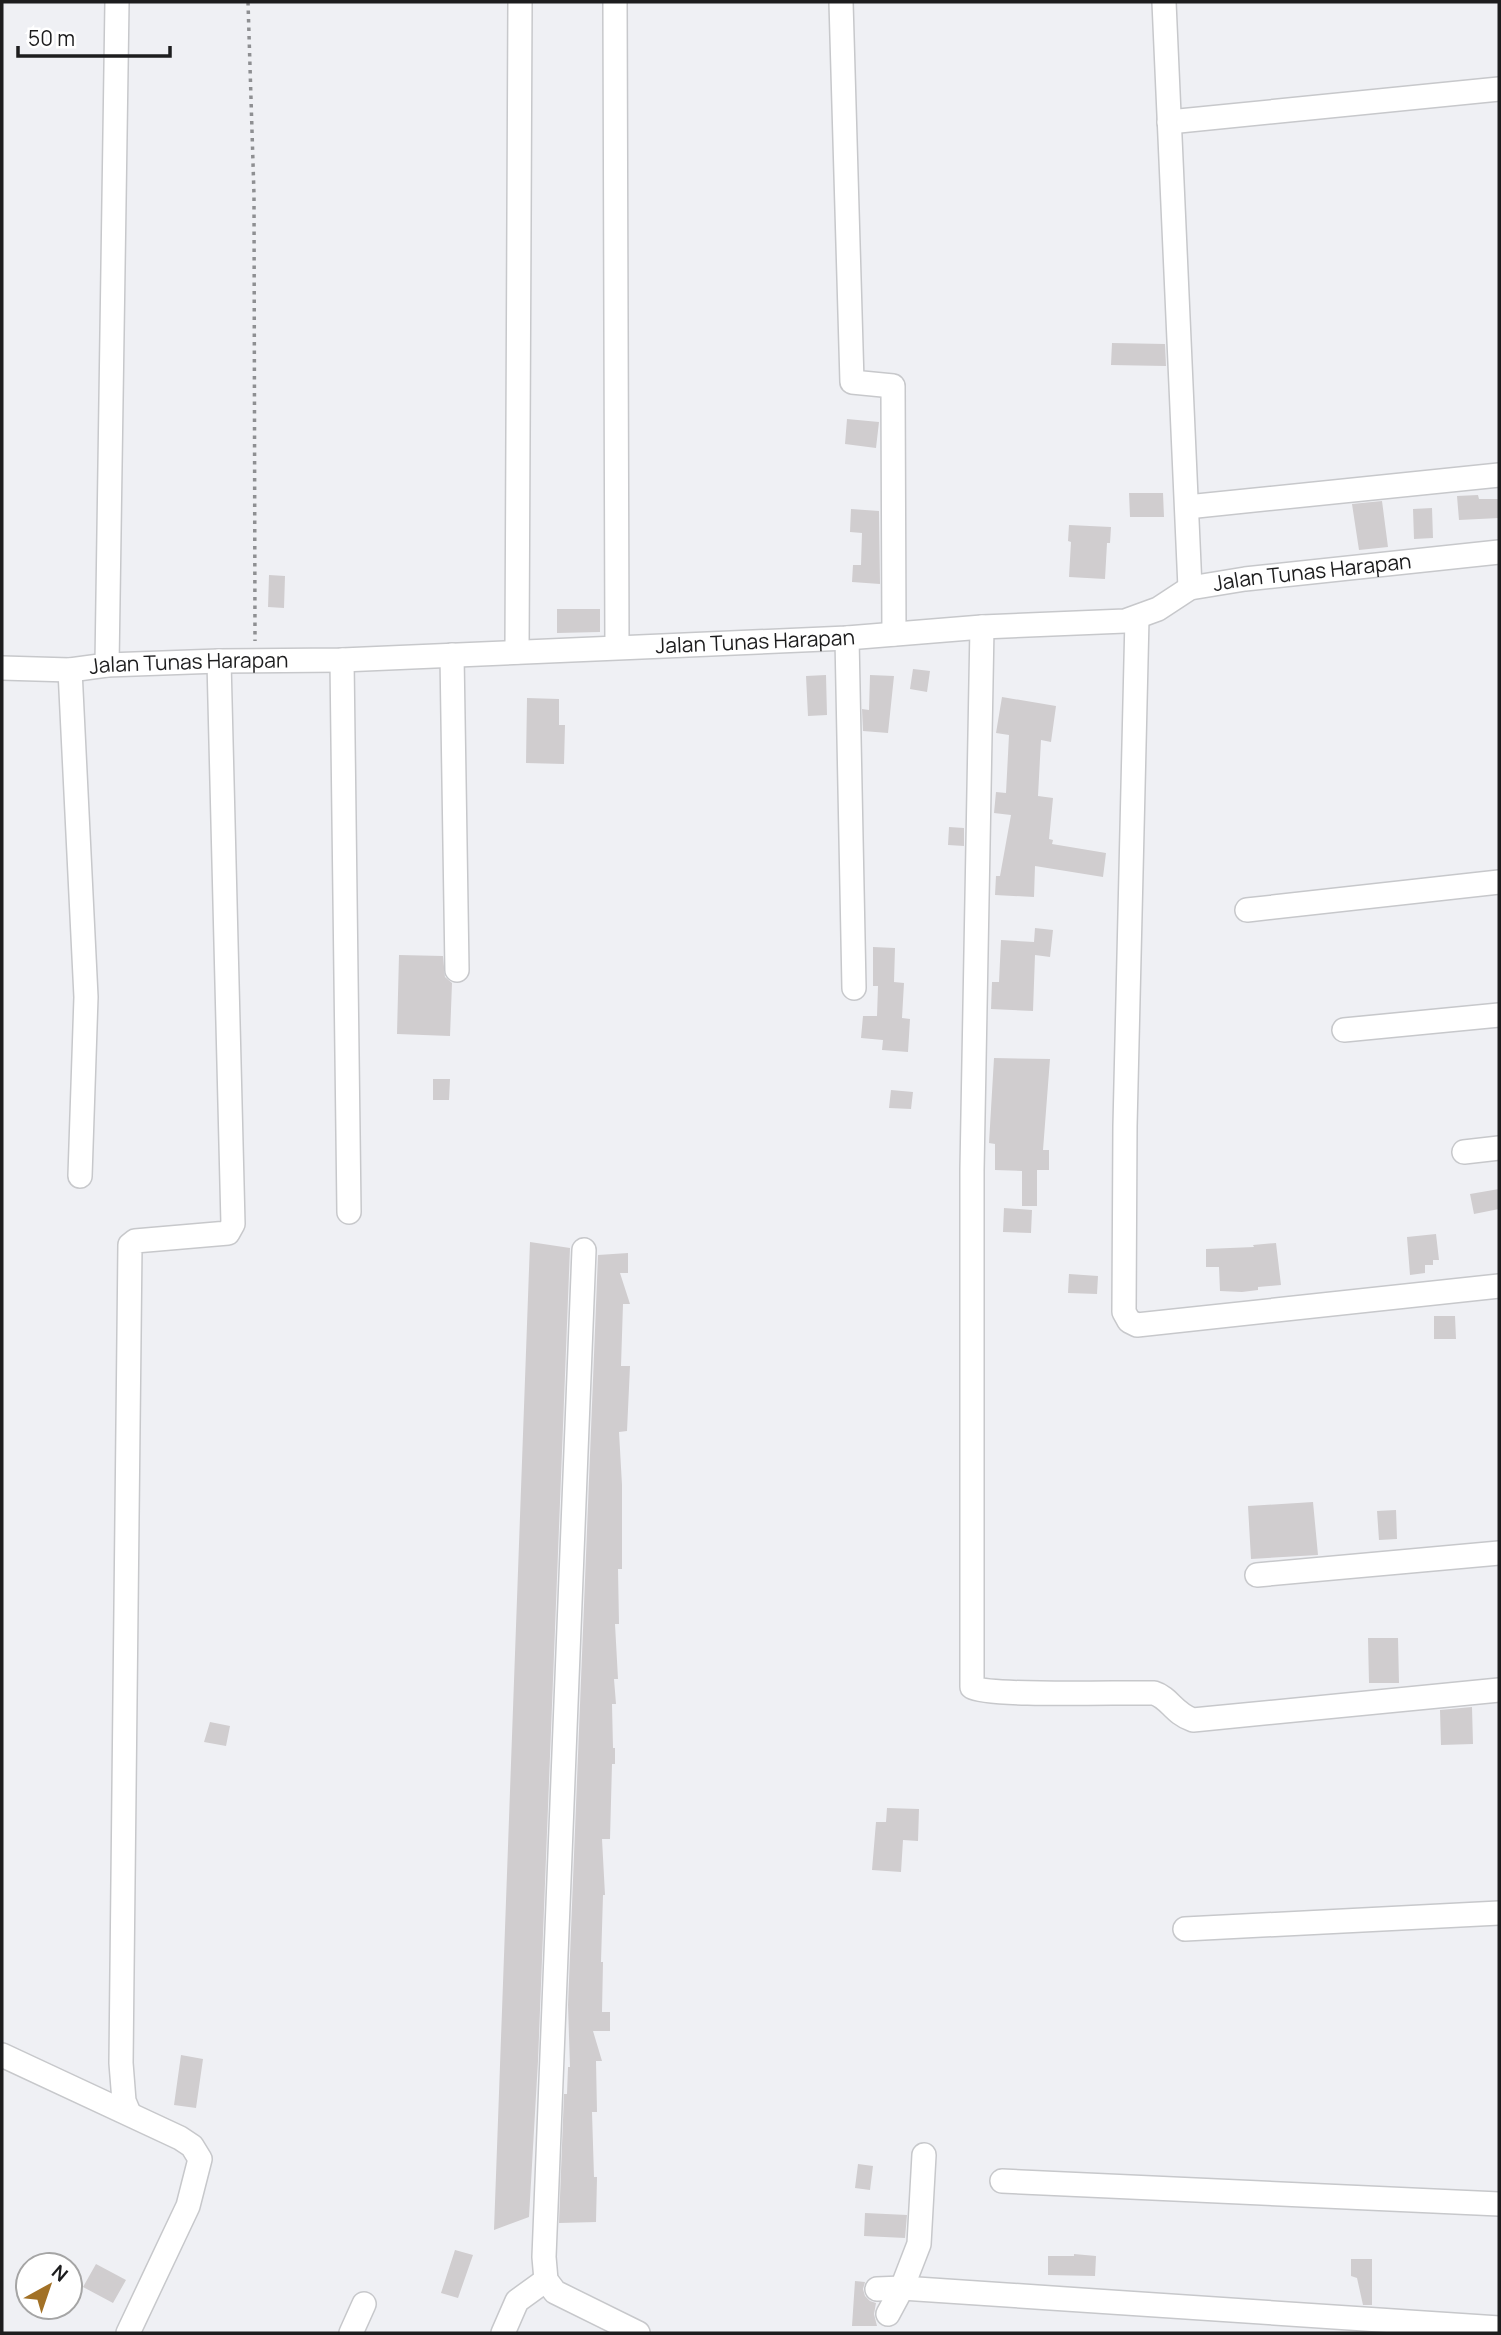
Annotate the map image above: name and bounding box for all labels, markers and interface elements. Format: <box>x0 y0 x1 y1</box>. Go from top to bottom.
scale bar <box>18 14 170 58</box>
text: 50 m <box>28 24 75 52</box>
street label: Jalan Tunas Harapan <box>1211 546 1413 597</box>
street label: Jalan Tunas Harapan <box>655 622 856 659</box>
street label: Jalan Tunas Harapan <box>87 645 288 680</box>
north arrow <box>14 2251 84 2321</box>
text: N <box>46 2259 74 2287</box>

